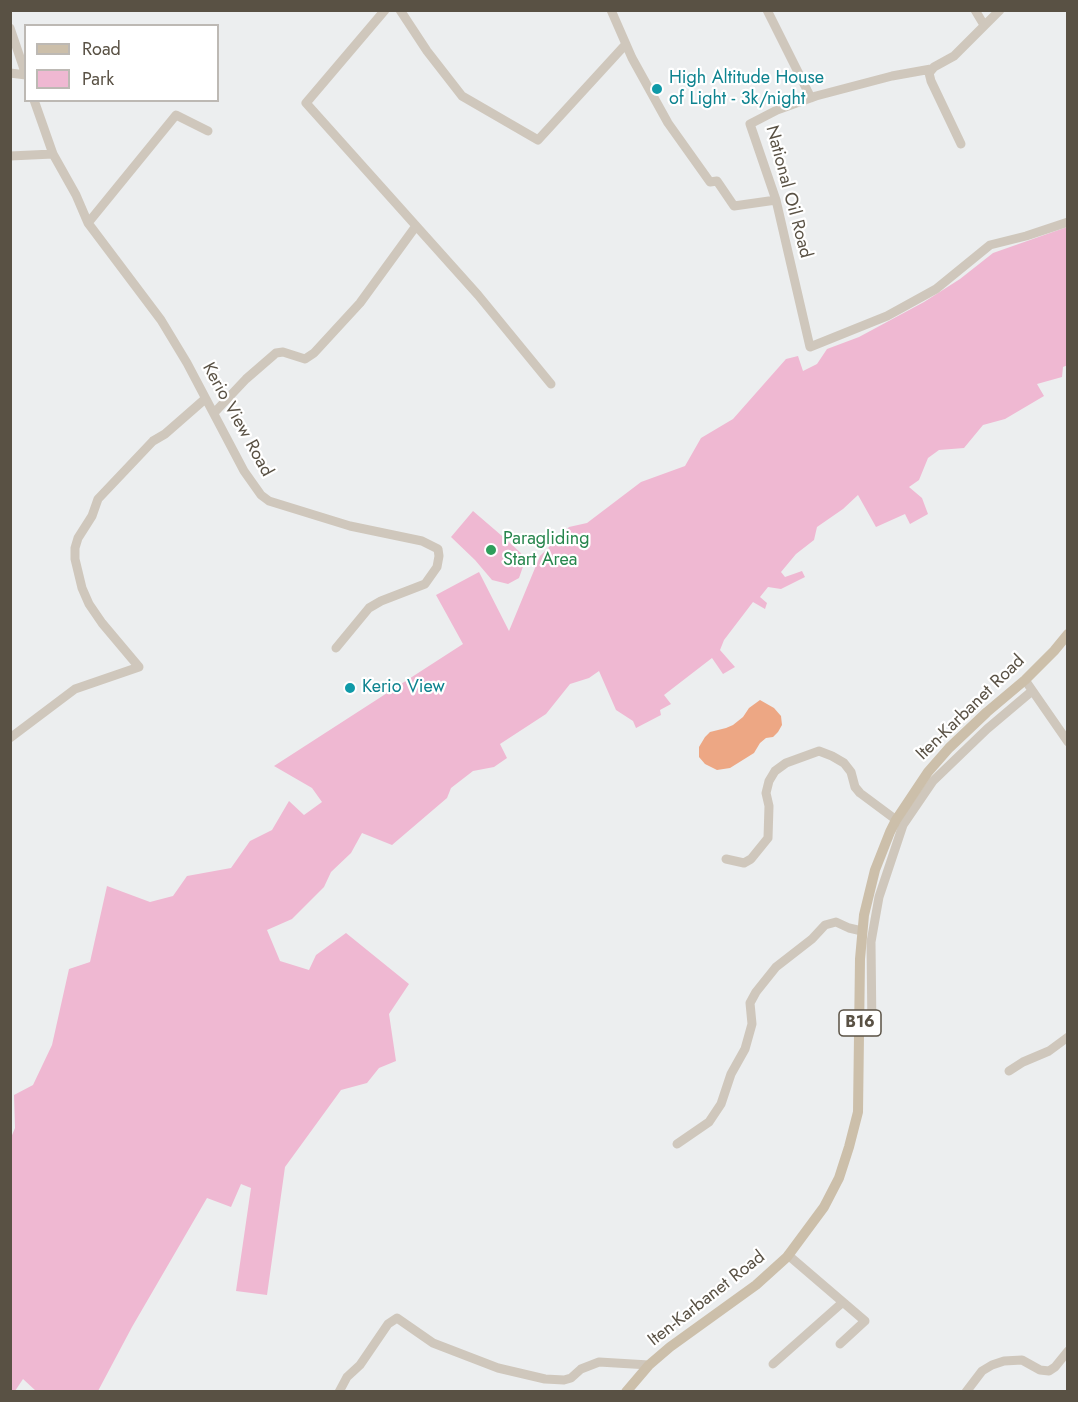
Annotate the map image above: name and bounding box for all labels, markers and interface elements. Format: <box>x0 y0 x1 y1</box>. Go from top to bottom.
legend <box>24 24 219 102</box>
text: Road <box>82 36 121 62</box>
text: Park <box>82 66 114 92</box>
place label: High Altitude House of Light - 3k/night <box>669 68 824 110</box>
marker: High Altitude House of Light - 3k/night <box>650 82 664 96</box>
street label: National Oil Road <box>760 123 816 261</box>
street label: Kerio View Road <box>197 359 277 481</box>
place label: Paragliding Start Area <box>503 529 590 572</box>
marker: Paragliding Start Area <box>484 543 498 557</box>
street label: Iten-Karbanet Road <box>912 651 1030 765</box>
place label: Kerio View <box>362 677 445 699</box>
marker: Kerio View <box>343 681 357 695</box>
road number: B16 <box>839 1010 881 1036</box>
street label: Iten-Karbanet Road <box>644 1247 770 1351</box>

